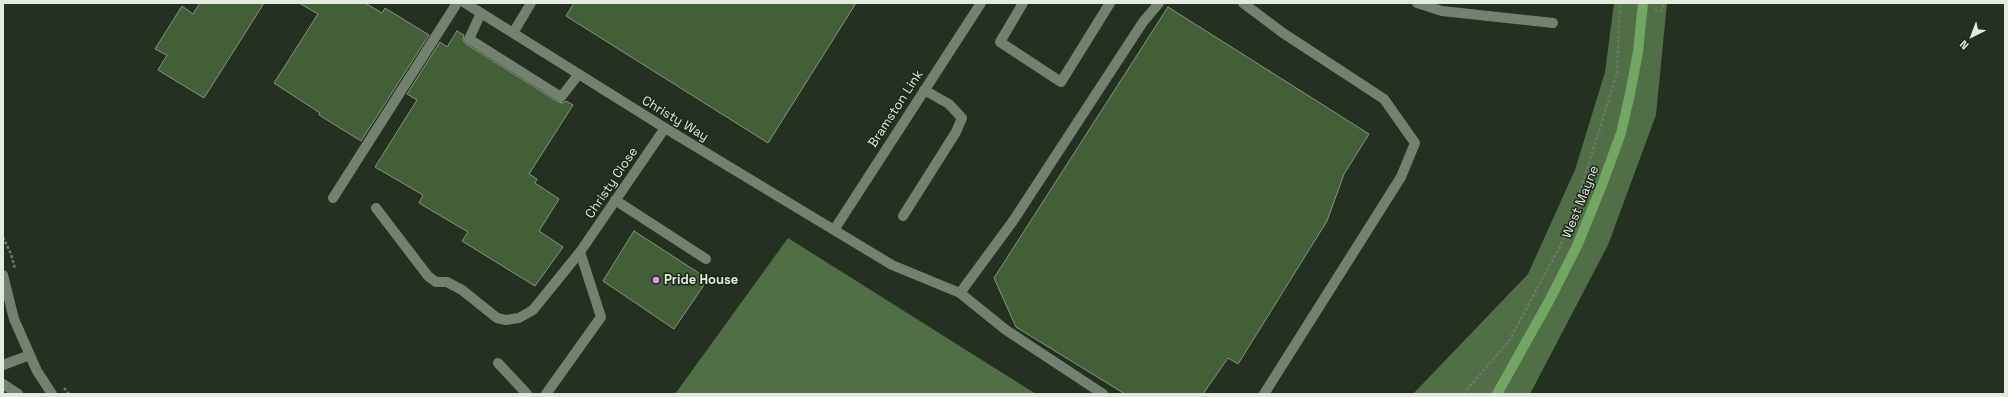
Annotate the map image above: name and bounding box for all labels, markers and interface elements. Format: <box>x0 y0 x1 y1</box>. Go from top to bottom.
north arrow <box>1952 16 1992 56</box>
text: N <box>1957 37 1971 53</box>
street label: Bramston Link <box>865 67 927 151</box>
street label: Christy Way <box>639 93 711 145</box>
street label: Christy Close <box>582 144 642 222</box>
street label: West Mayne <box>1559 163 1603 241</box>
place label: Pride House <box>664 272 738 288</box>
marker: Pride House <box>651 275 661 285</box>

